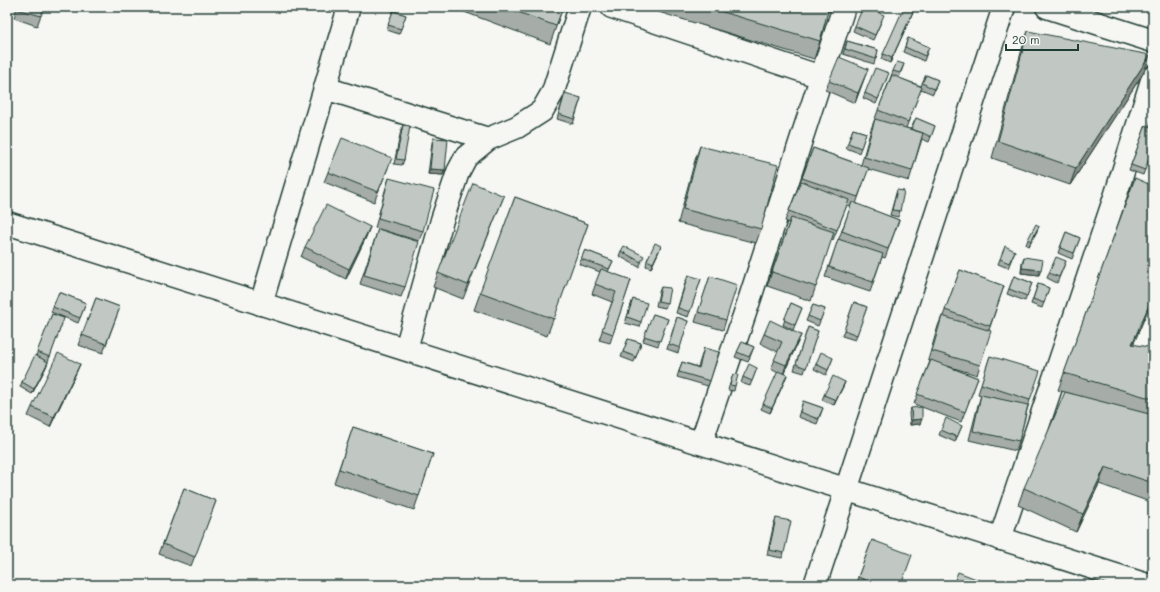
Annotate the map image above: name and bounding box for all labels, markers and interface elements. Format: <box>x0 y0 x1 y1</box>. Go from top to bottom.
scale bar <box>1006 26 1078 52</box>
text: 20 m <box>1012 31 1040 47</box>

